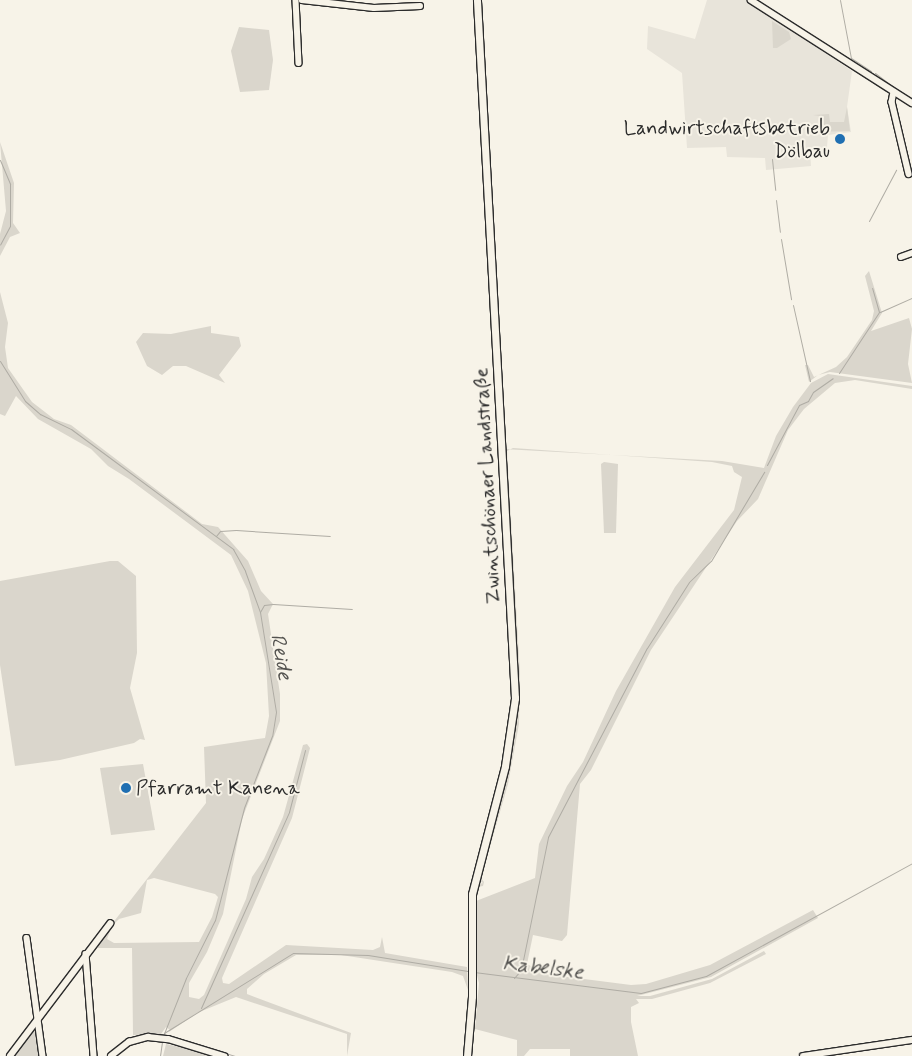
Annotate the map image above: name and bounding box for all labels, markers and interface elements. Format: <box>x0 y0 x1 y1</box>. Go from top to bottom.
place label: Landwirtschaftsbetrieb Dölbau <box>624 116 830 163</box>
marker: Landwirtschaftsbetrieb Dölbau <box>834 133 846 145</box>
street label: Zwintschönaer Landstraße <box>470 367 506 605</box>
water label: Reide <box>265 632 297 682</box>
place label: Pfarramt Kanena <box>136 776 300 800</box>
marker: Pfarramt Kanena <box>120 782 132 794</box>
water label: Kabelske <box>501 951 585 985</box>

